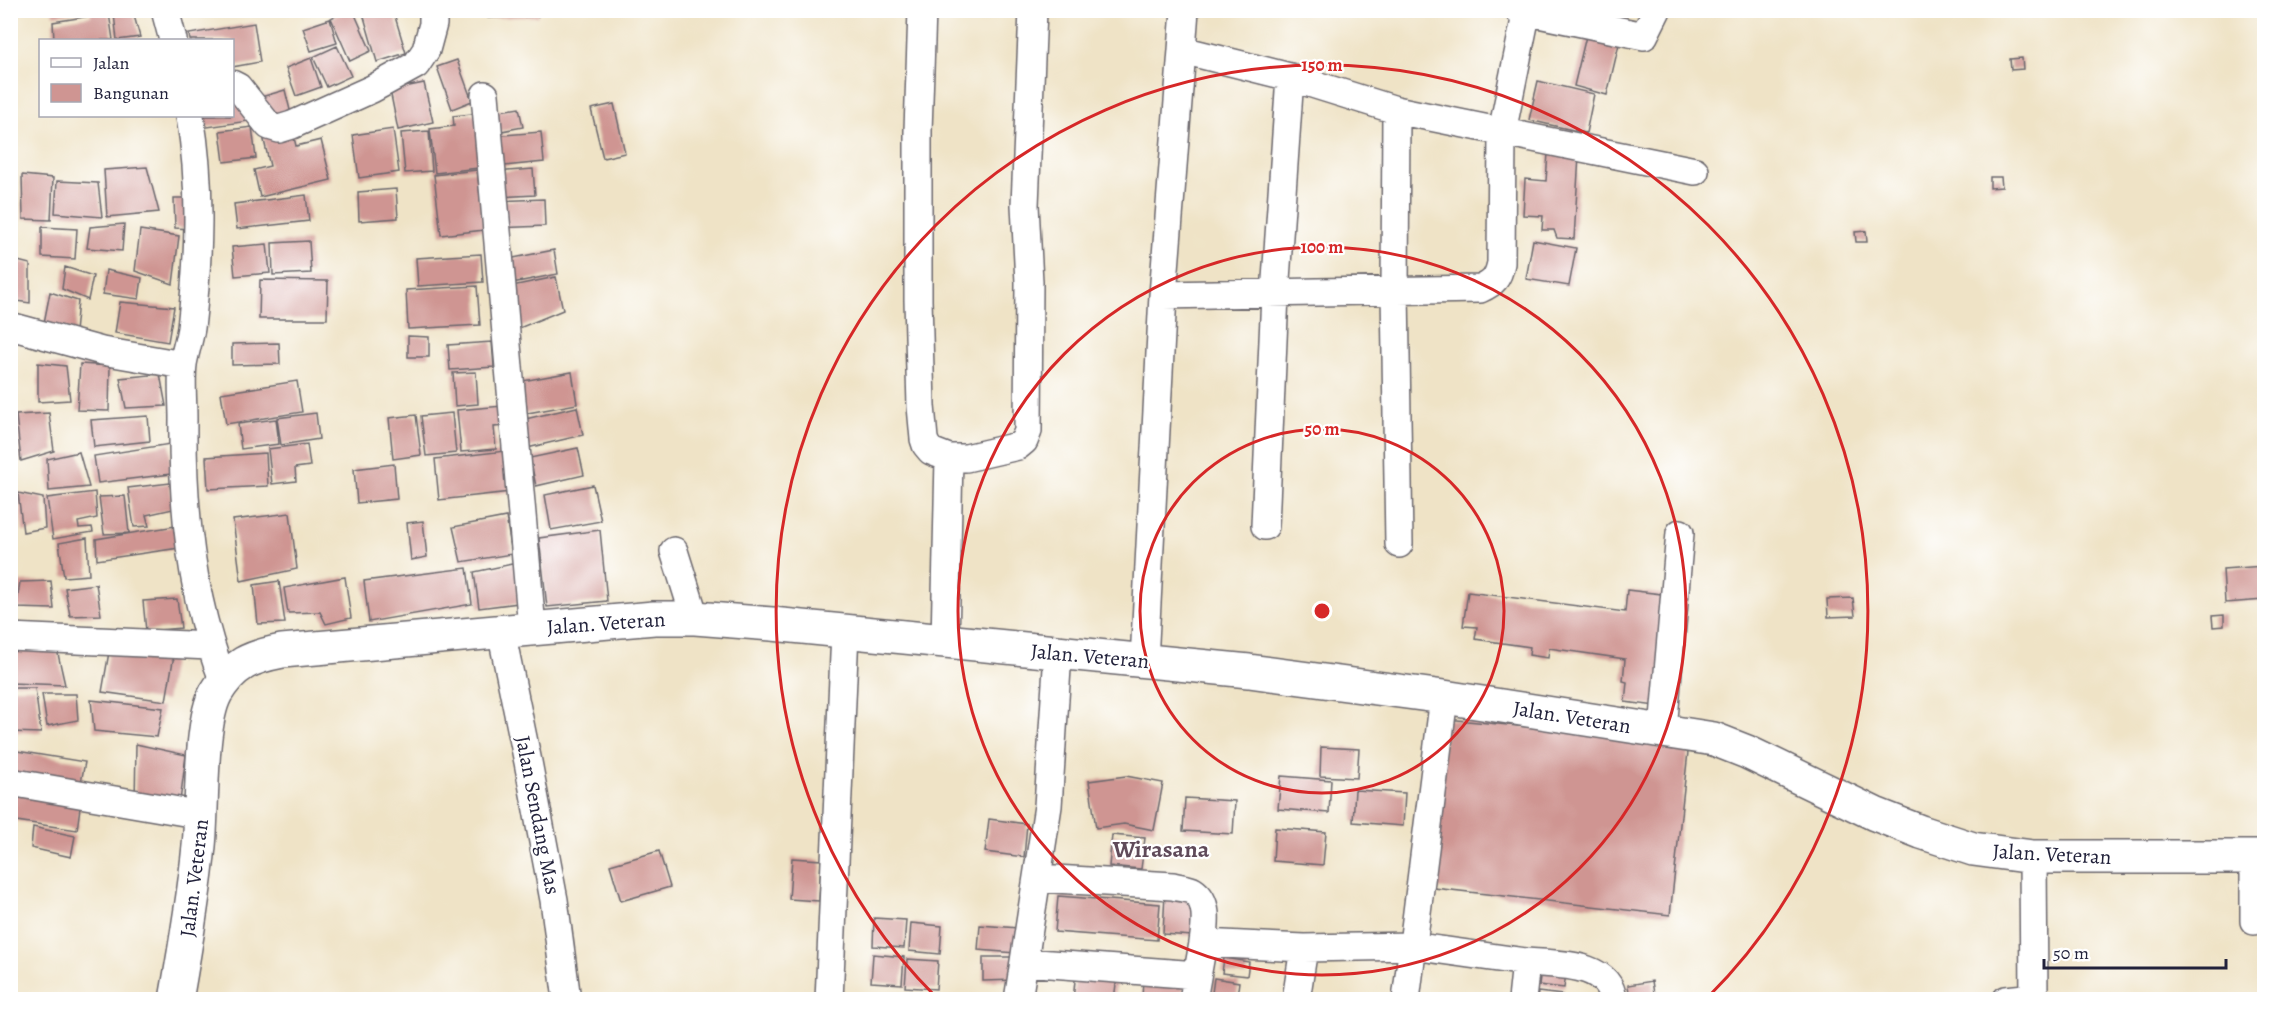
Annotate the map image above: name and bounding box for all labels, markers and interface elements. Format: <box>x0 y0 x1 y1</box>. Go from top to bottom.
legend <box>39 39 234 117</box>
text: Jalan <box>93 51 130 75</box>
text: 150 m <box>1301 53 1343 77</box>
text: Bangunan <box>93 81 169 105</box>
text: 100 m <box>1301 235 1343 259</box>
text: 50 m <box>1305 417 1339 441</box>
centre of rings <box>1312 601 1332 621</box>
street label: Jalan. Veteran <box>546 605 666 641</box>
street label: Jalan. Veteran <box>1030 637 1150 675</box>
street label: Jalan. Veteran <box>1511 694 1633 740</box>
street label: Jalan Sendang Mas <box>509 733 567 897</box>
street label: Jalan. Veteran <box>173 817 215 939</box>
district label: Wirasana <box>1112 833 1210 865</box>
street label: Jalan. Veteran <box>1992 837 2112 871</box>
scale bar <box>2044 932 2226 970</box>
text: 50 m <box>2053 941 2089 965</box>

